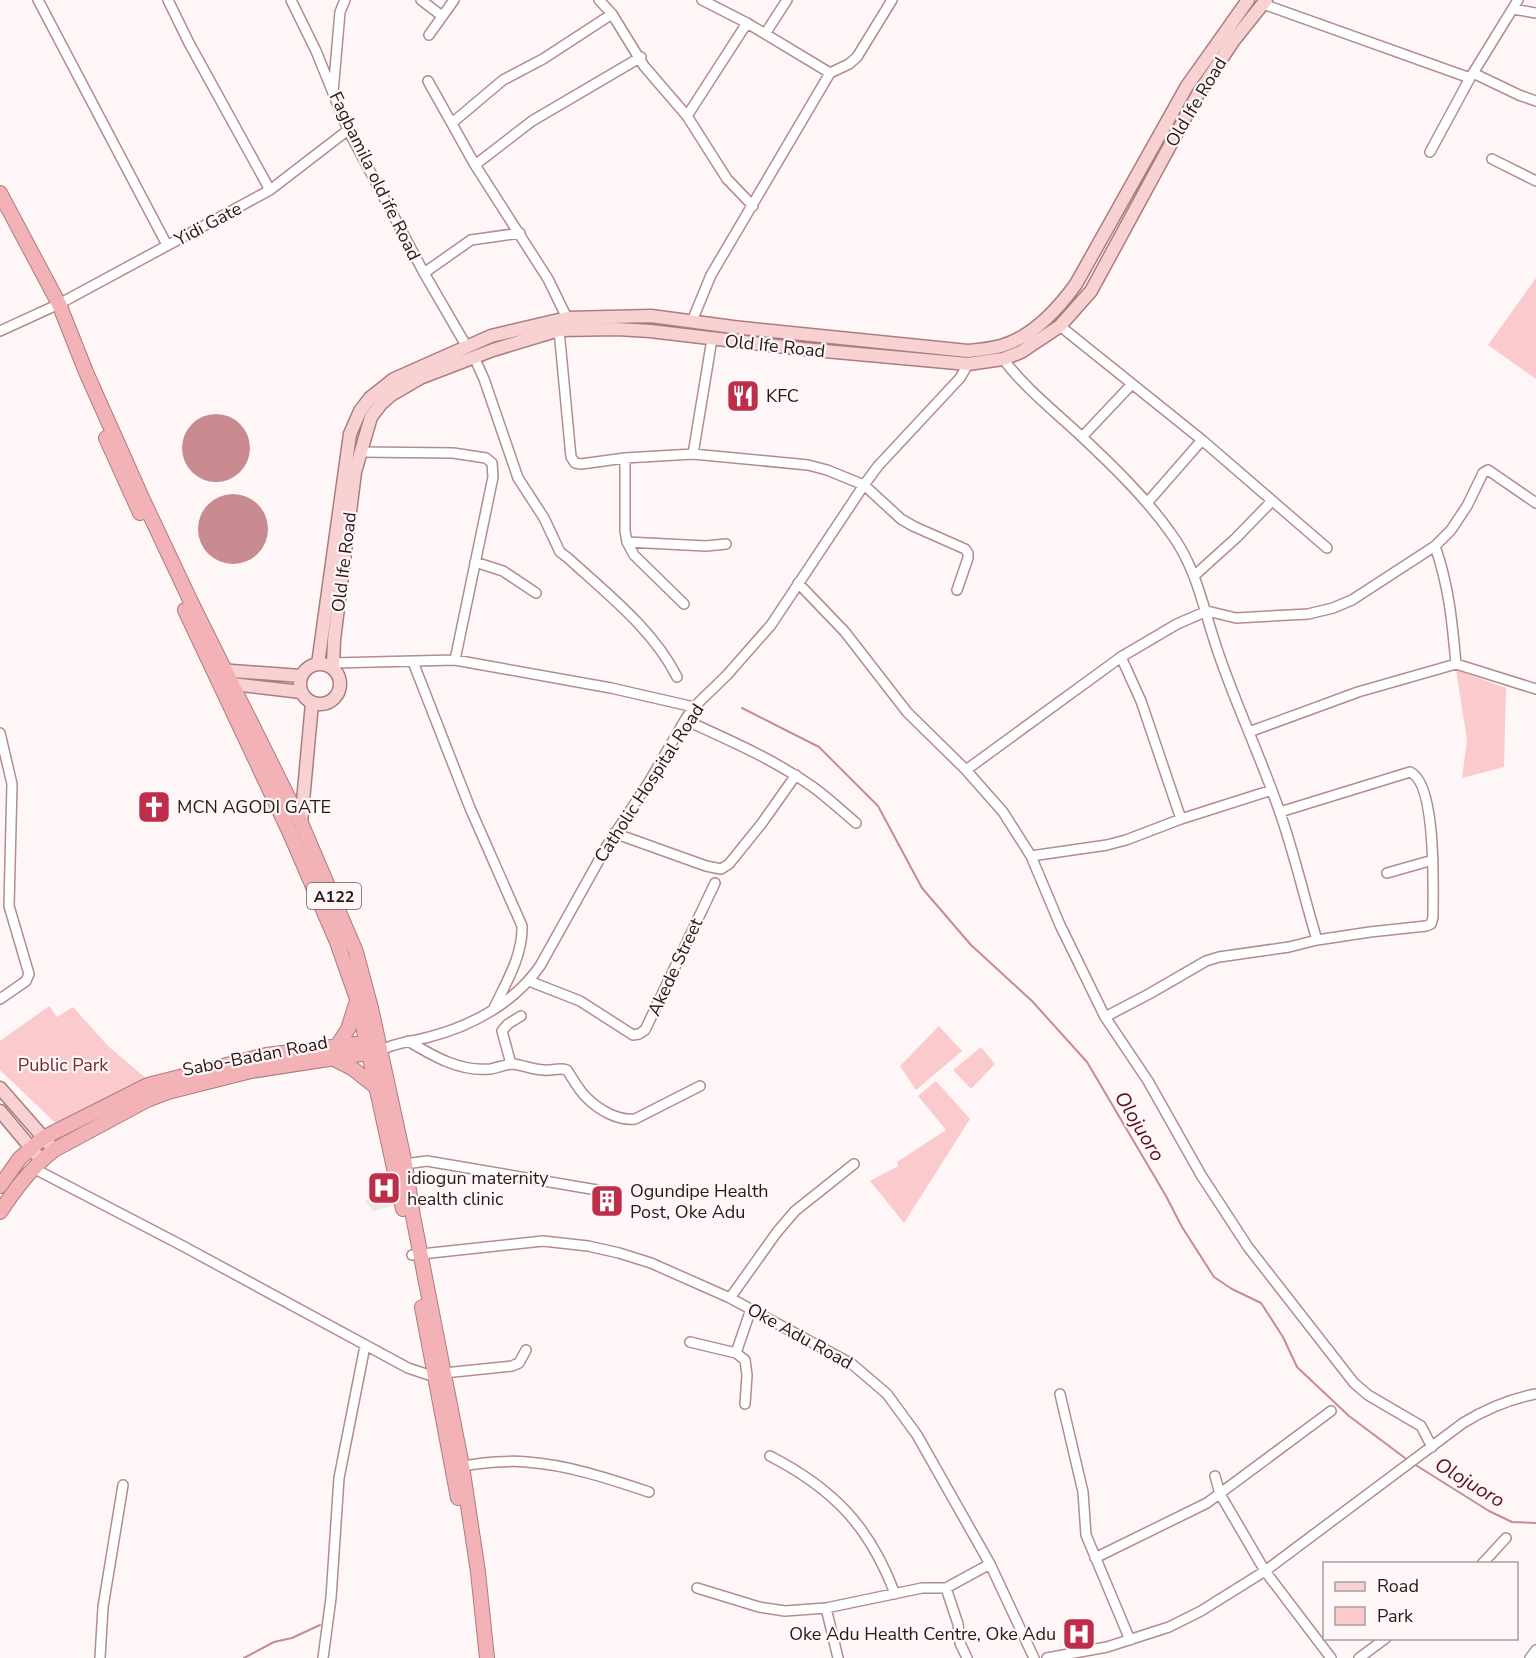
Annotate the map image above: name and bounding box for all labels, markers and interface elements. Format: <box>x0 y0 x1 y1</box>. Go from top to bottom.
street label: Old Ife Road <box>1160 53 1232 151</box>
street label: Fagbamila old ife Road <box>324 88 426 264</box>
street label: Yidi Gate <box>169 196 246 252</box>
street label: Old Ife Road <box>724 329 826 363</box>
restaurant icon: KFC <box>725 378 761 414</box>
place label: KFC <box>766 384 799 408</box>
street label: Old Ife Road <box>326 511 362 613</box>
street label: Catholic Hospital Road <box>589 699 709 867</box>
church icon: MCN AGODI GATE <box>136 789 172 825</box>
place label: MCN AGODI GATE <box>177 795 331 819</box>
road number: A122 <box>307 883 361 909</box>
street label: Akede Street <box>642 914 708 1020</box>
street label: Sabo-Badan Road <box>180 1030 330 1082</box>
park label: Public Park <box>18 1053 109 1077</box>
water label: Olojuoro <box>1108 1086 1171 1166</box>
place label: idiogun maternity health clinic <box>407 1166 549 1211</box>
hospital icon: idiogun maternity health clinic <box>366 1170 402 1206</box>
place label: Ogundipe Health Post, Oke Adu <box>630 1179 769 1224</box>
building icon: Ogundipe Health Post, Oke Adu <box>589 1183 625 1219</box>
street label: Oke Adu Road <box>743 1297 857 1375</box>
water label: Olojuoro <box>1430 1451 1510 1514</box>
legend <box>1323 1562 1518 1640</box>
text: Road <box>1377 1574 1419 1598</box>
text: Park <box>1377 1604 1414 1628</box>
hospital icon: Oke Adu Health Centre, Oke Adu <box>1061 1616 1097 1652</box>
place label: Oke Adu Health Centre, Oke Adu <box>789 1622 1056 1646</box>

